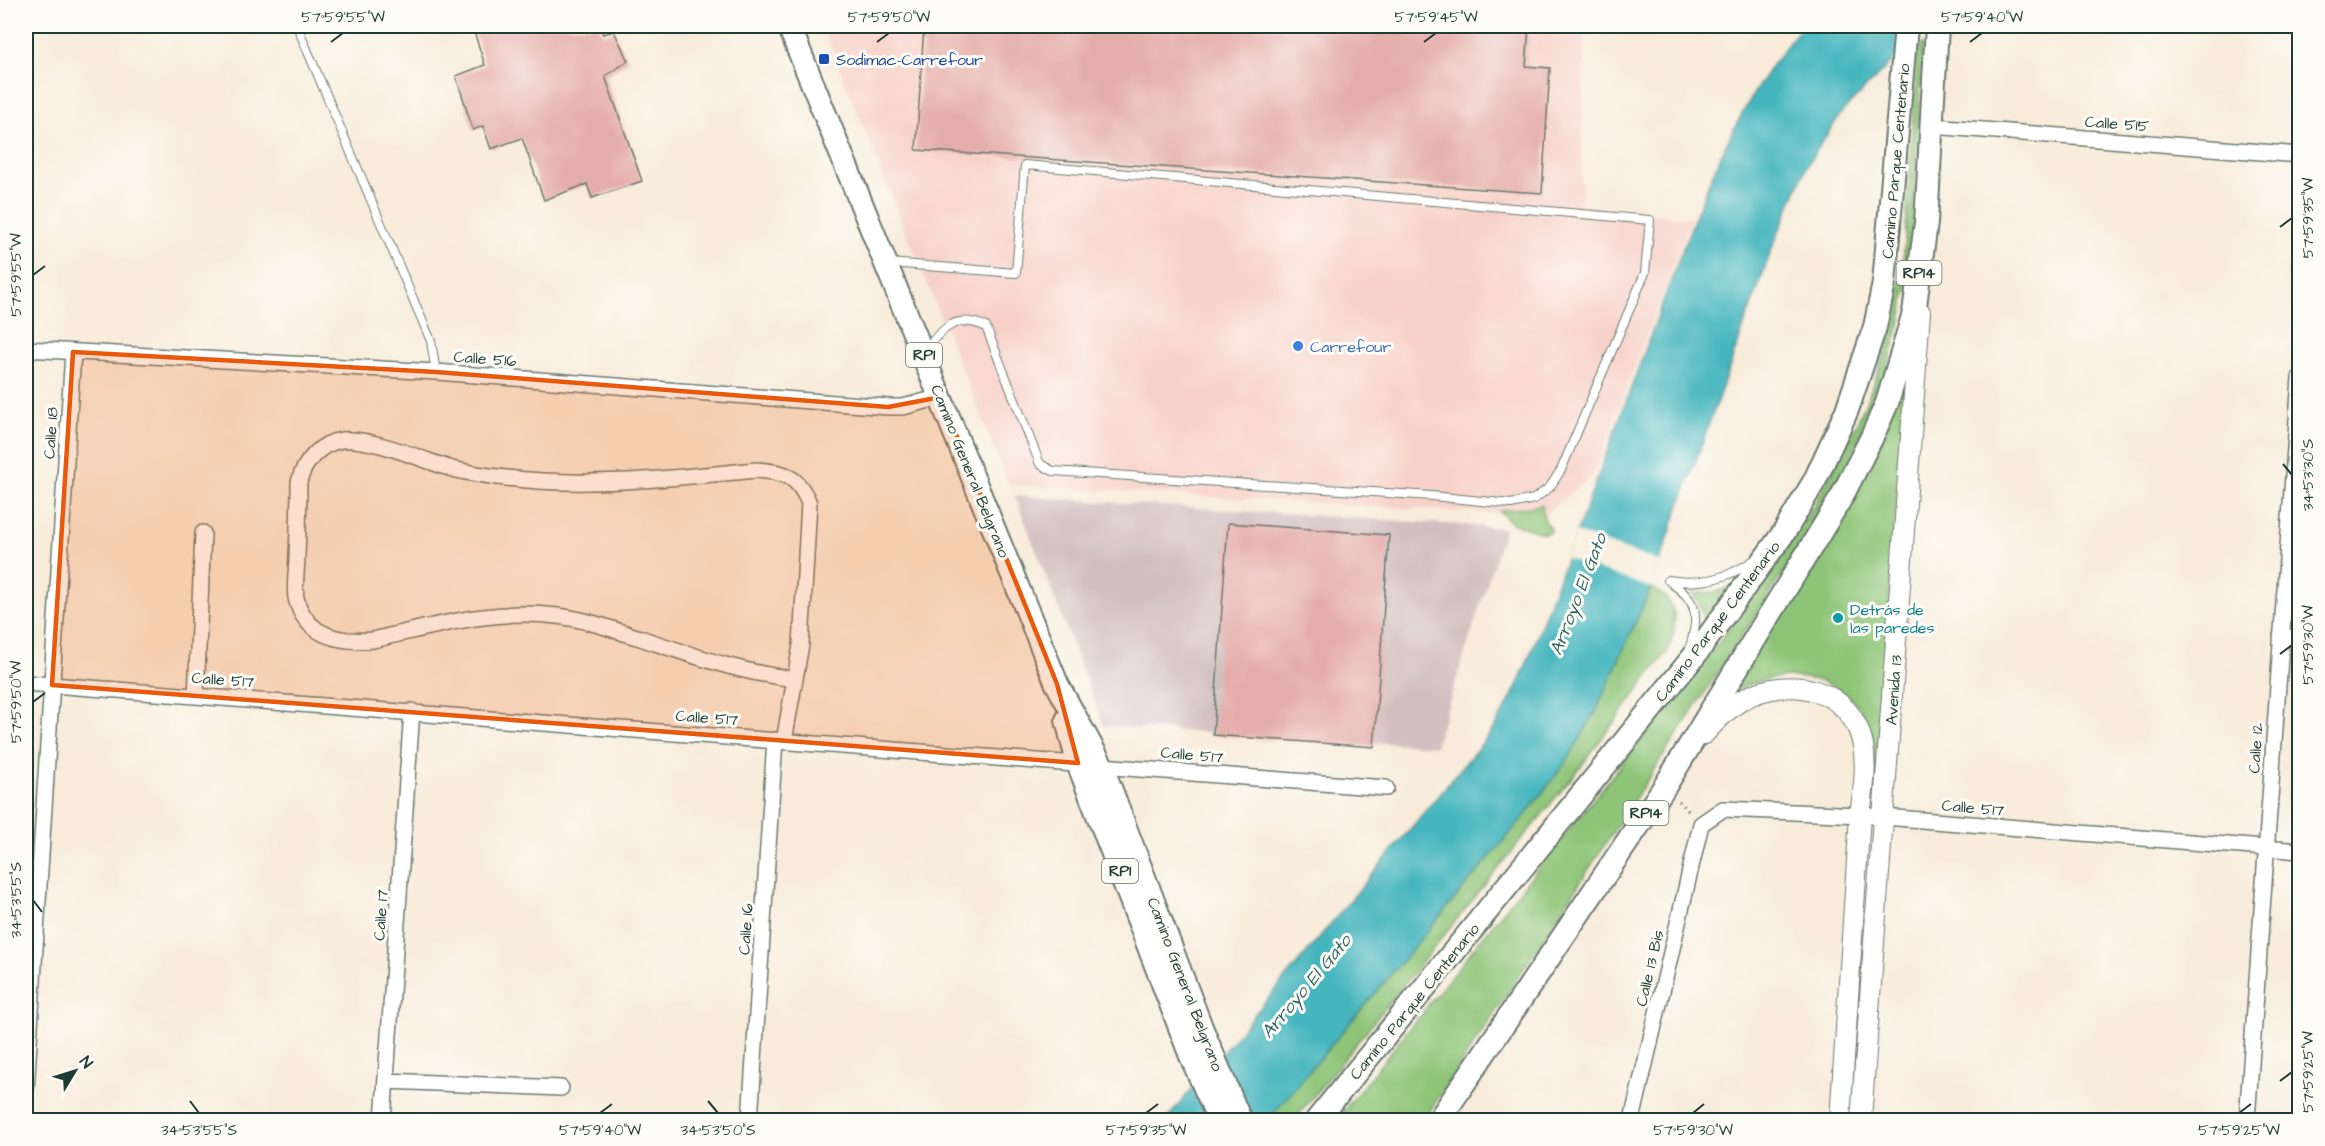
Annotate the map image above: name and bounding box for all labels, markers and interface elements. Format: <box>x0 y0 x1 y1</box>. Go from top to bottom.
text: 57°59'55"W <box>301 7 385 28</box>
text: 57°59'50"W <box>848 7 930 28</box>
text: 57°59'45"W <box>1394 7 1478 28</box>
text: 57°59'40"W <box>1941 7 2023 28</box>
place label: Sodimac-Carrefour <box>836 49 983 71</box>
marker: Sodimac-Carrefour <box>817 52 831 66</box>
street label: Camino Parque Centenario <box>1877 63 1915 260</box>
street label: Calle 515 <box>2084 111 2150 137</box>
text: 57°59'35"W <box>2298 178 2319 258</box>
text: 57°59'55"W <box>6 233 27 317</box>
road number: RP14 <box>1896 261 1942 285</box>
place label: Carrefour <box>1310 336 1391 358</box>
marker: Carrefour <box>1291 339 1305 353</box>
road number: RP1 <box>906 343 942 367</box>
street label: Calle 516 <box>453 346 517 372</box>
street label: Camino General Belgrano <box>924 382 1015 562</box>
street label: Calle 18 <box>38 406 64 460</box>
text: 34°53'30"S <box>2298 439 2319 511</box>
water label: Arroyo El Gato <box>1544 528 1615 659</box>
street label: Camino Parque Centenario <box>1650 537 1786 706</box>
place label: Detrás de las paredes <box>1850 599 1935 639</box>
text: 57°59'30"W <box>2298 605 2319 685</box>
marker: Detrás de las paredes <box>1831 611 1845 625</box>
street label: Avenida 13 <box>1881 654 1907 726</box>
text: 57°59'50"W <box>6 661 27 743</box>
street label: Calle 517 <box>191 667 255 693</box>
street label: Calle 517 <box>675 705 739 731</box>
street label: Calle 12 <box>2243 722 2269 774</box>
street label: Calle 517 <box>1160 741 1224 769</box>
street label: Calle 517 <box>1941 794 2005 822</box>
road number: RP14 <box>1624 801 1668 825</box>
road number: RP1 <box>1102 859 1138 883</box>
text: 34°53'55"S <box>6 862 27 938</box>
street label: Calle 17 <box>368 888 394 942</box>
street label: Camino General Belgrano <box>1141 894 1228 1075</box>
street label: Calle 16 <box>733 903 759 956</box>
street label: Camino Parque Centenario <box>1345 919 1485 1085</box>
water label: Arroyo El Gato <box>1256 928 1359 1044</box>
street label: Calle 13 Bis <box>1630 928 1669 1009</box>
text: 57°59'25"W <box>2298 1031 2319 1113</box>
north arrow <box>45 1041 105 1101</box>
text: N <box>74 1052 98 1073</box>
text: 34°53'55"S <box>161 1120 237 1141</box>
text: 57°59'40"W <box>559 1120 641 1141</box>
text: 34°53'50"S <box>680 1120 756 1141</box>
text: 57°59'35"W <box>1106 1120 1186 1141</box>
text: 57°59'30"W <box>1653 1120 1733 1141</box>
text: 57°59'25"W <box>2198 1120 2280 1141</box>

